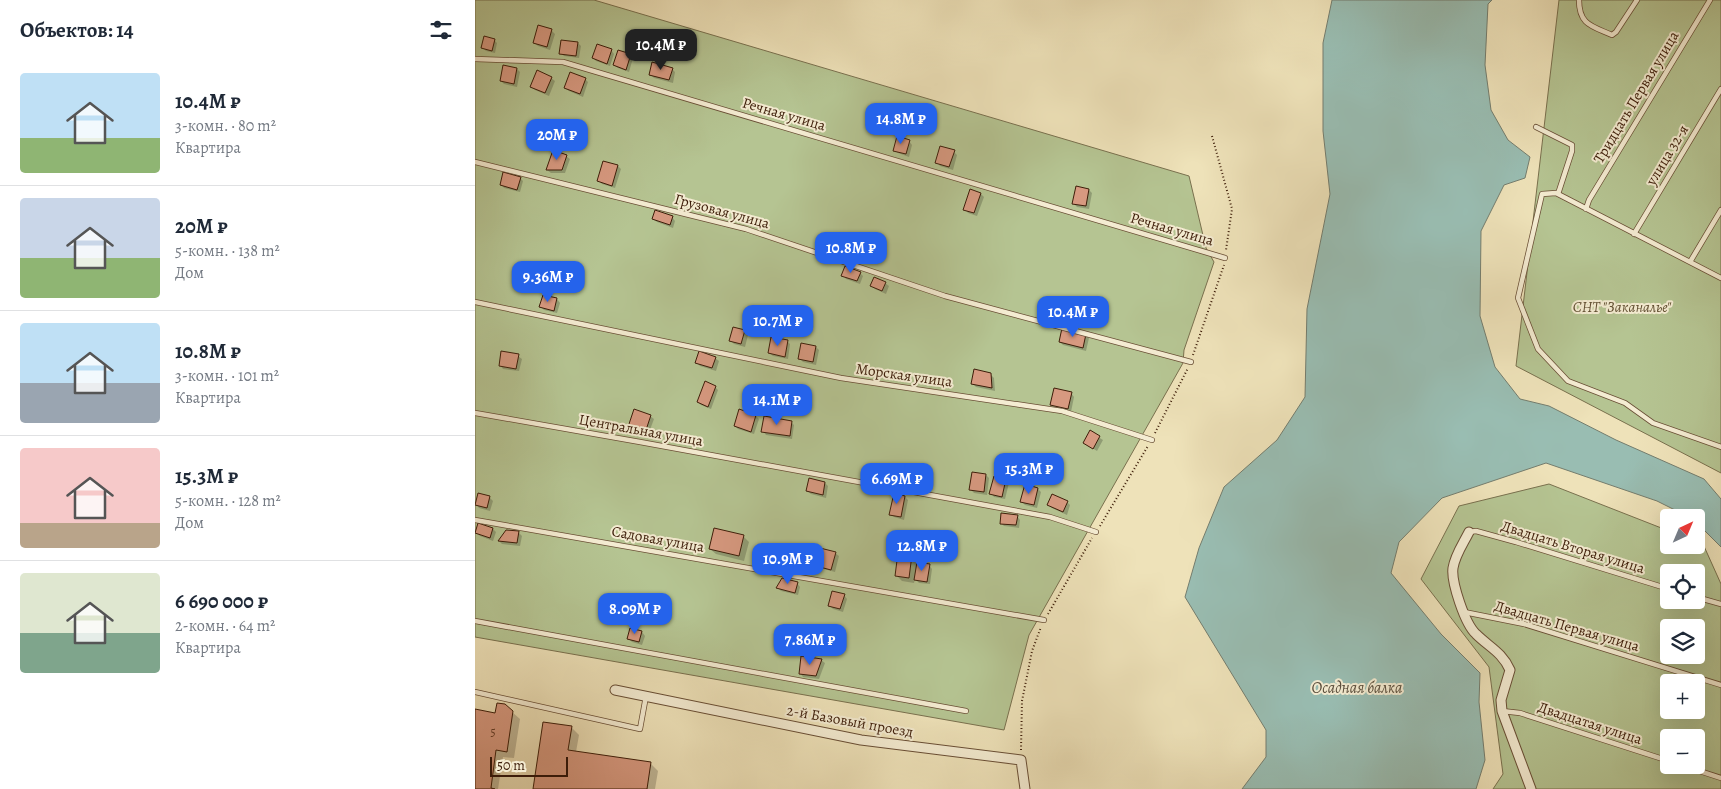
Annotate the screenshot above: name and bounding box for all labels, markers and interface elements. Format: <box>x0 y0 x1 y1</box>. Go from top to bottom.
text: Объектов: 14 <box>20 16 134 44</box>
icon: filters <box>427 16 455 44</box>
street label: Тридцать Первая улица <box>1589 27 1683 167</box>
pin: 10.4M ₽ <box>615 28 707 71</box>
text: 10.4M ₽ <box>636 34 686 56</box>
text: 10.4M ₽ <box>175 87 241 115</box>
icon: home <box>60 93 120 153</box>
street label: Речная улица <box>740 93 828 135</box>
pin: 14.8M ₽ <box>855 102 947 145</box>
text: 14.8M ₽ <box>876 108 926 130</box>
text: 3-комн. · 80 m² <box>175 115 276 137</box>
pin: 20M ₽ <box>522 119 592 161</box>
street label: улица 32-я <box>1641 121 1693 190</box>
text: 20M ₽ <box>537 124 577 146</box>
text: Квартира <box>175 137 241 159</box>
street label: Грузовая улица <box>672 189 772 233</box>
street label: Речная улица <box>1128 208 1216 250</box>
text: 20M ₽ <box>175 212 228 240</box>
icon: home <box>60 218 120 278</box>
pin: 10.8M ₽ <box>805 232 897 274</box>
text: 10.8M ₽ <box>826 237 876 259</box>
text: 5-комн. · 138 m² <box>175 240 280 262</box>
pin: 9.36M ₽ <box>502 260 594 303</box>
text: Дом <box>175 262 204 284</box>
text: 9.36M ₽ <box>523 266 573 288</box>
pin: 10.4M ₽ <box>1027 296 1119 338</box>
park label: СНТ "Заканалье" <box>1573 297 1672 317</box>
text: 10.4M ₽ <box>1048 301 1098 323</box>
pin: 10.7M ₽ <box>732 304 824 347</box>
text: 10.7M ₽ <box>753 310 803 332</box>
text: 10.8M ₽ <box>175 337 241 365</box>
icon: home <box>60 343 120 403</box>
street label: Морская улица <box>854 358 954 392</box>
text: 3-комн. · 101 m² <box>175 365 279 387</box>
pin: 14.1M ₽ <box>731 384 823 426</box>
text: Квартира <box>175 387 241 409</box>
text: 14.1M ₽ <box>753 389 801 411</box>
street label: Центральная улица <box>577 409 705 451</box>
pin: 15.3M ₽ <box>983 452 1075 495</box>
text: 15.3M ₽ <box>1005 458 1053 480</box>
text: 15.3M ₽ <box>175 462 238 490</box>
pin: 6.69M ₽ <box>851 462 943 505</box>
icon: home <box>60 468 120 528</box>
text: 6.69M ₽ <box>871 468 923 490</box>
text: 5-комн. · 128 m² <box>175 490 281 512</box>
north arrow <box>1660 509 1705 554</box>
map controls <box>1660 509 1705 774</box>
text: Дом <box>175 512 204 534</box>
street label: Двадцать Вторая улица <box>1499 516 1647 578</box>
street label: Садовая улица <box>610 521 706 557</box>
pin: 12.8M ₽ <box>876 530 968 572</box>
text: 12.8M ₽ <box>897 535 947 557</box>
pin: 10.9M ₽ <box>742 542 834 585</box>
text: 10.9M ₽ <box>763 548 813 570</box>
button: locate <box>1660 564 1705 609</box>
text: 6 690 000 ₽ <box>175 587 268 615</box>
pin: 8.09M ₽ <box>589 592 681 635</box>
icon: home <box>60 593 120 653</box>
street label: Двадцать Первая улица <box>1492 596 1642 656</box>
text: 8.09M ₽ <box>609 598 661 620</box>
text: 2-комн. · 64 m² <box>175 615 275 637</box>
button: layers <box>1660 619 1705 664</box>
pin: 7.86M ₽ <box>764 624 856 666</box>
text: 7.86M ₽ <box>785 629 835 651</box>
text: Квартира <box>175 637 241 659</box>
button: + <box>1660 674 1705 719</box>
water label: Осадная балка <box>1312 677 1402 699</box>
street label: Двадцатая улица <box>1535 697 1645 749</box>
street label: 2-й Базовый проезд <box>785 700 915 742</box>
house number: 5 <box>490 724 496 740</box>
button: − <box>1660 729 1705 774</box>
scale bar <box>490 754 567 777</box>
text: 50 m <box>497 756 525 775</box>

